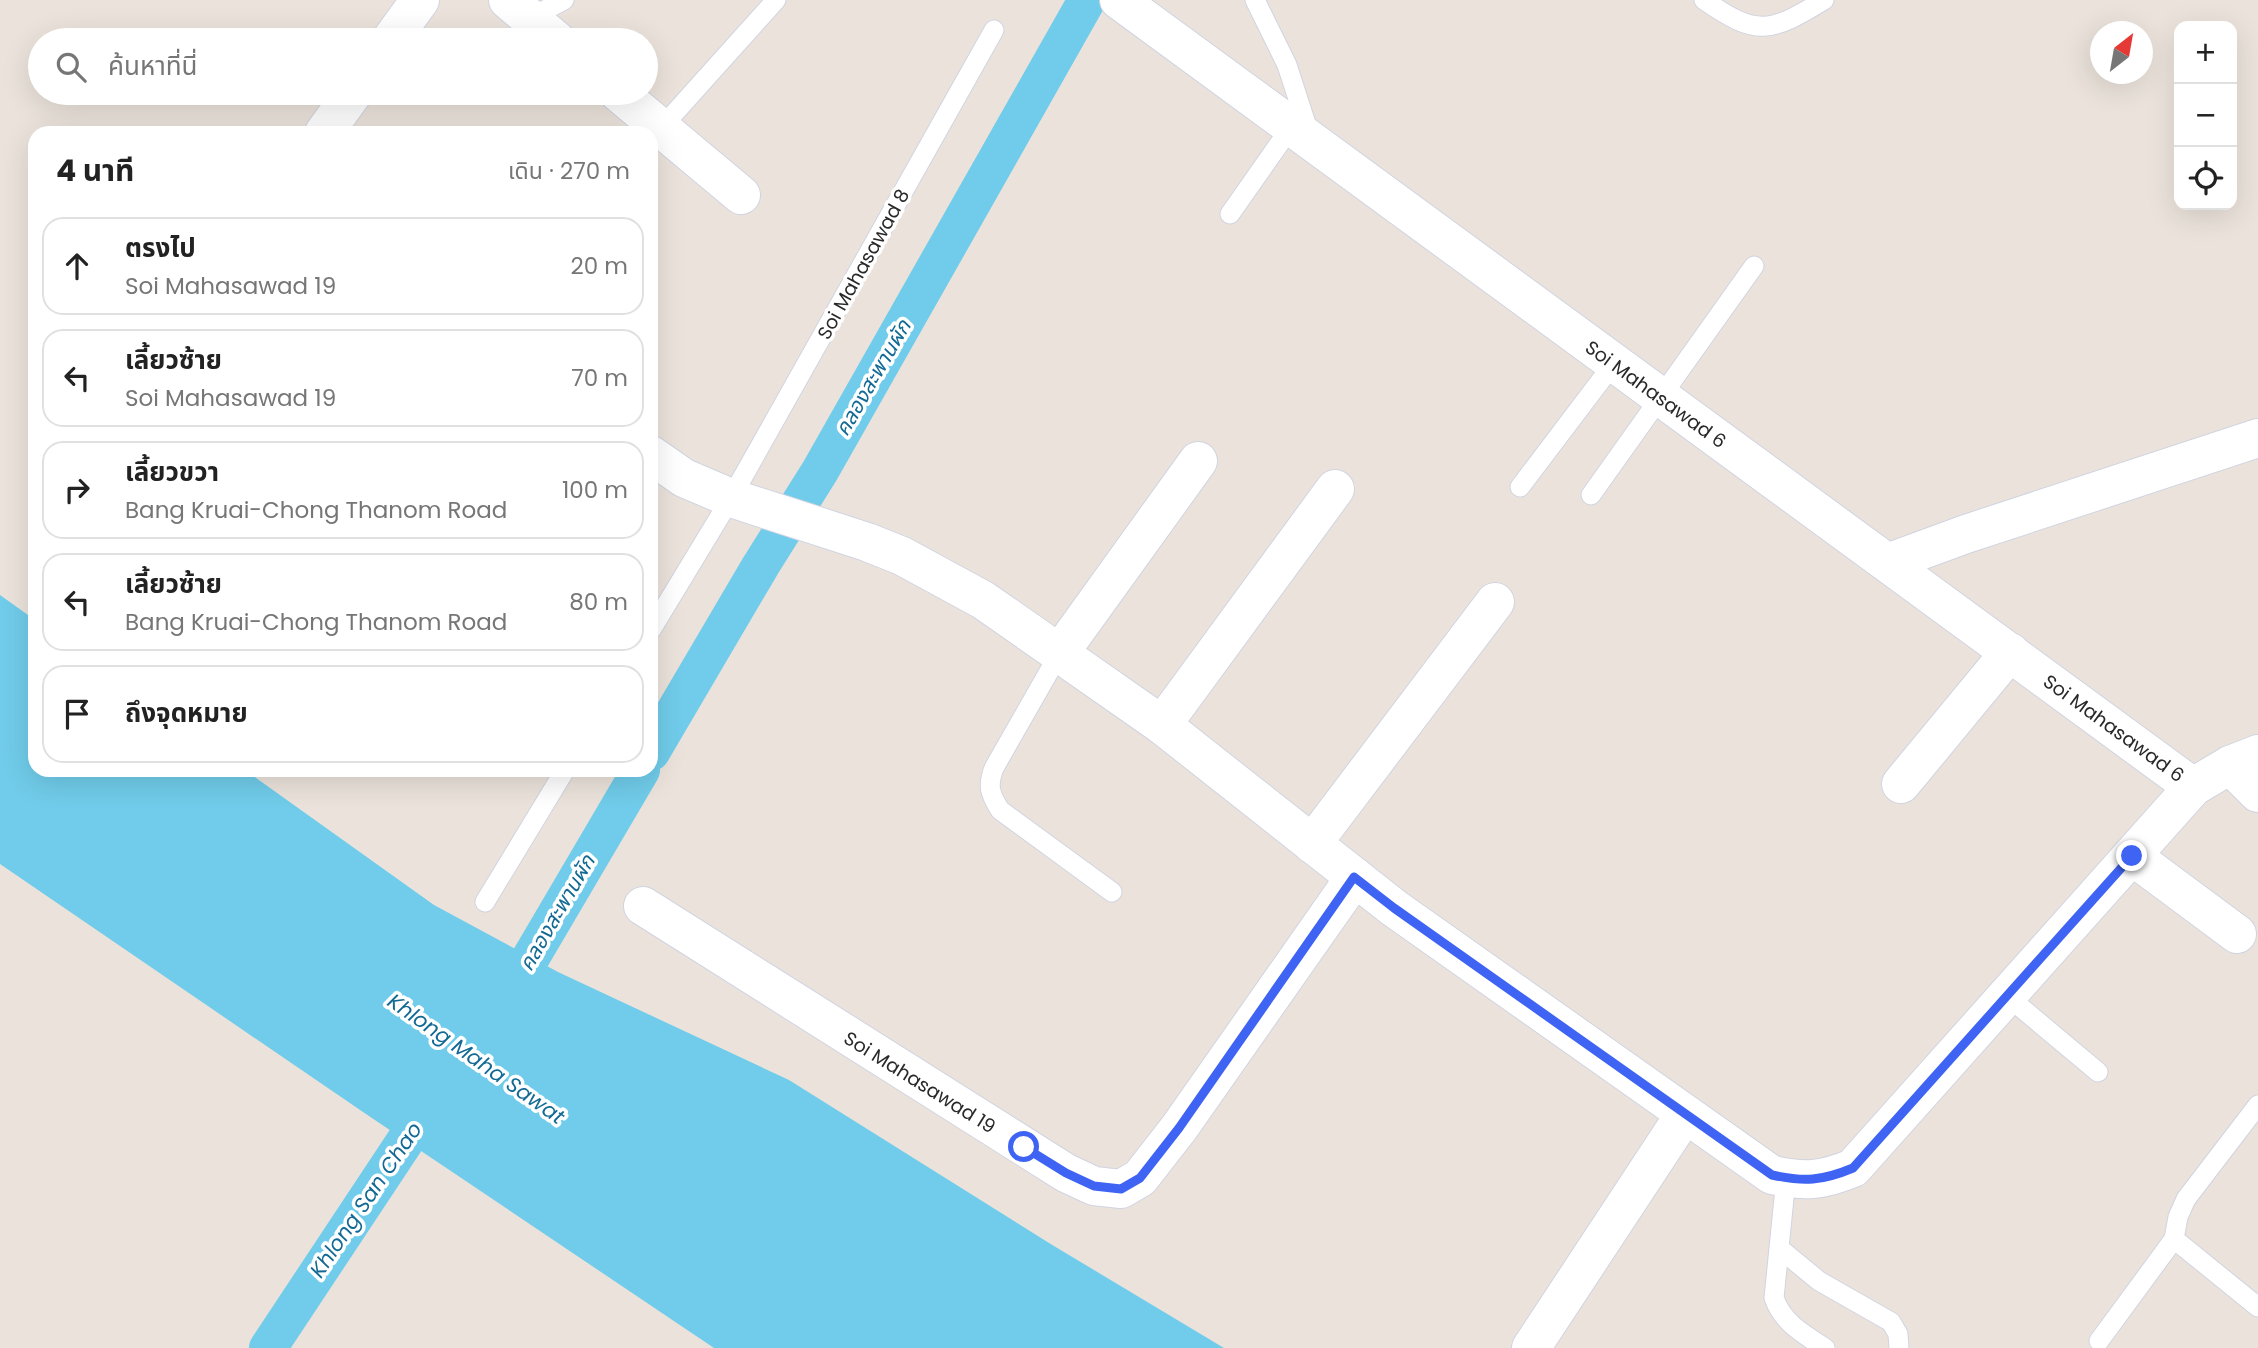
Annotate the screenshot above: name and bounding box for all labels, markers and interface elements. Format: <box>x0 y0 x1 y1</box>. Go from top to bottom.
north arrow <box>2090 21 2153 84</box>
map controls <box>2174 21 2237 210</box>
button: + <box>2174 21 2237 84</box>
search box <box>28 28 658 105</box>
icon: search <box>52 48 90 86</box>
text: ค้นหาที่นี่ <box>108 48 198 84</box>
button: − <box>2174 84 2237 147</box>
button: locate <box>2174 147 2237 210</box>
text: 4 นาที <box>56 149 134 192</box>
text: เดิน · 270 m <box>508 155 630 187</box>
street label: Soi Mahasawad 8 <box>811 184 916 344</box>
text: ตรงไป <box>125 230 196 266</box>
icon: ahead <box>58 247 96 285</box>
text: 20 m <box>570 250 628 282</box>
text: Soi Mahasawad 19 <box>125 270 336 302</box>
water label: คลองสะพานผัก <box>828 313 918 441</box>
street label: Soi Mahasawad 6 <box>1580 334 1732 455</box>
text: เลี้ยวซ้าย <box>125 342 222 378</box>
icon: left <box>58 359 96 397</box>
text: 70 m <box>571 362 628 394</box>
text: Soi Mahasawad 19 <box>125 382 336 414</box>
text: เลี้ยวขวา <box>125 454 219 490</box>
icon: right <box>58 471 96 509</box>
text: 100 m <box>562 474 628 506</box>
text: Bang Kruai-Chong Thanom Road <box>125 494 507 526</box>
text: เลี้ยวซ้าย <box>125 566 222 602</box>
icon: left <box>58 583 96 621</box>
text: 80 m <box>569 586 628 618</box>
text: Bang Kruai-Chong Thanom Road <box>125 606 507 638</box>
street label: Soi Mahasawad 6 <box>2038 668 2190 789</box>
icon: arrive <box>58 695 96 733</box>
text: ถึงจุดหมาย <box>125 695 248 731</box>
route end <box>2116 840 2147 871</box>
water label: คลองสะพานผัก <box>512 848 602 976</box>
water label: Khlong Maha Sawat <box>382 986 571 1131</box>
street label: Soi Mahasawad 19 <box>839 1025 1001 1140</box>
water label: Khlong San Chao <box>303 1116 428 1283</box>
route start <box>1008 1131 1039 1162</box>

